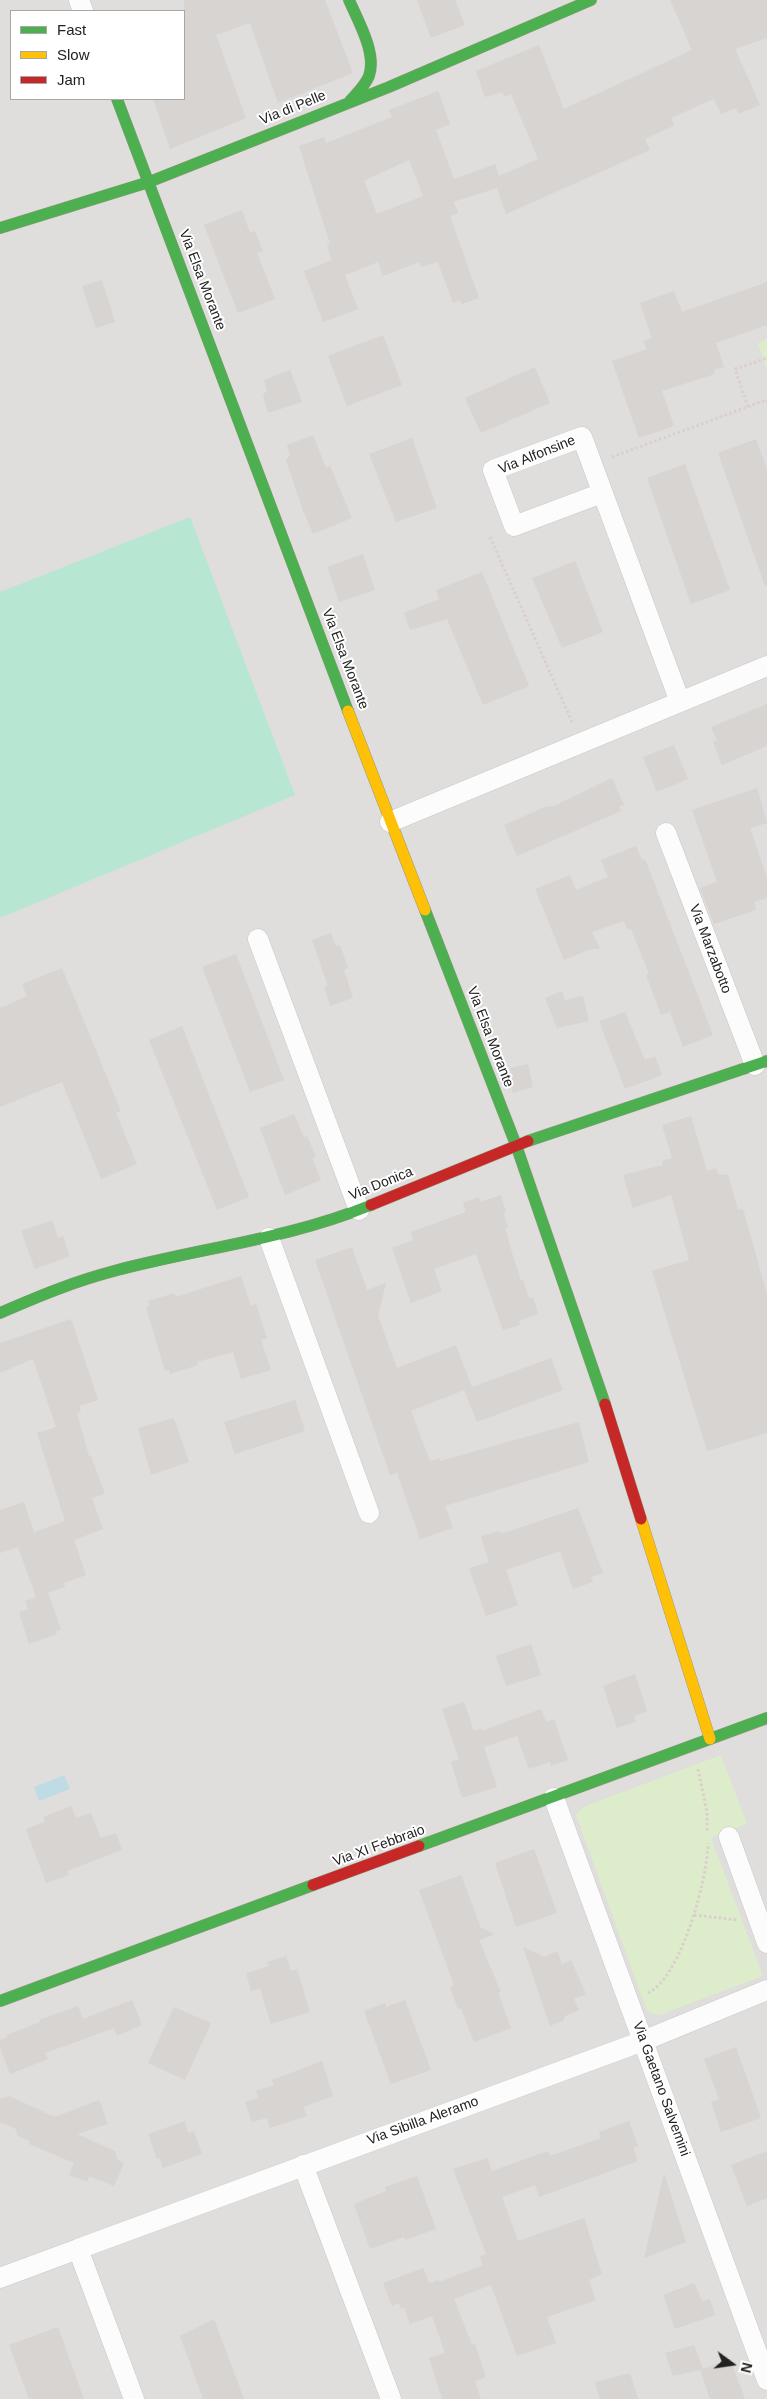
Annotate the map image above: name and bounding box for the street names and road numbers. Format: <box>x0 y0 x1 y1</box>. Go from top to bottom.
street label: Via di Pelle <box>258 87 328 129</box>
street label: Via Elsa Morante <box>175 227 229 333</box>
street label: Via Alfonsine <box>496 432 578 478</box>
street label: Via Elsa Morante <box>318 606 372 712</box>
street label: Via Marzabotto <box>685 902 735 996</box>
street label: Via Elsa Morante <box>463 984 517 1090</box>
street label: Via Donica <box>347 1164 415 1204</box>
street label: Via XI Febbraio <box>331 1822 427 1870</box>
street label: Via Gaetano Salvemini <box>629 2019 693 2159</box>
street label: Via Sibilla Aleramo <box>365 2093 481 2149</box>

